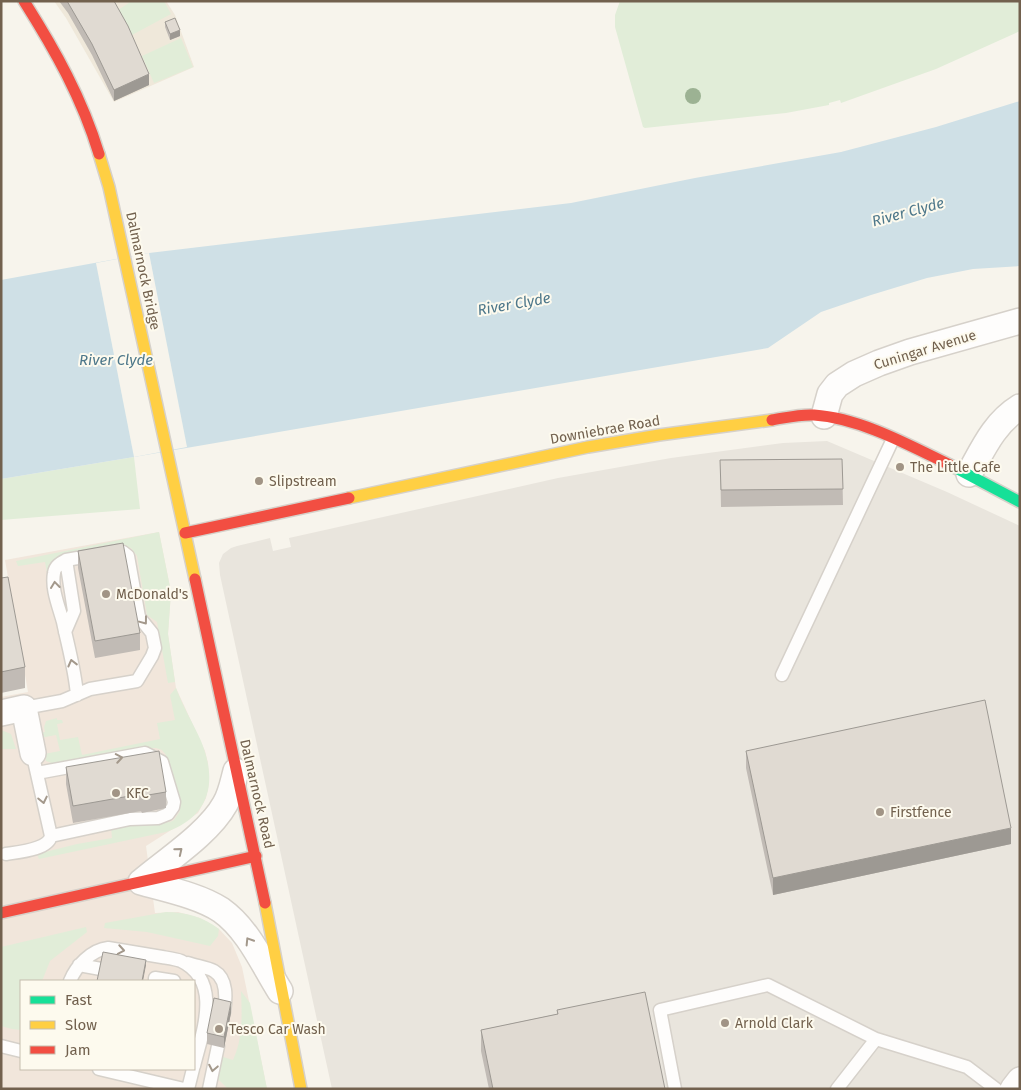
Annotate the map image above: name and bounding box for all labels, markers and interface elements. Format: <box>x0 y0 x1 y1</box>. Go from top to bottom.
water label: River Clyde <box>870 194 946 230</box>
street label: Dalmarnock Bridge <box>122 210 164 332</box>
water label: River Clyde <box>476 289 552 319</box>
street label: Cuningar Avenue <box>872 326 978 374</box>
water label: River Clyde <box>79 351 153 369</box>
street label: Downiebrae Road <box>549 412 661 448</box>
place label: The Little Cafe <box>910 459 1001 476</box>
marker: The Little Cafe <box>894 461 906 473</box>
place label: Slipstream <box>269 473 337 490</box>
marker: Slipstream <box>253 475 265 487</box>
one-way arrow <box>50 580 61 588</box>
place label: McDonald's <box>116 586 189 603</box>
marker: McDonald's <box>100 588 112 600</box>
one-way arrow <box>138 615 147 625</box>
one-way arrow <box>67 659 78 668</box>
street label: Dalmarnock Road <box>236 738 278 850</box>
one-way arrow <box>115 753 124 763</box>
place label: KFC <box>126 785 149 802</box>
marker: KFC <box>110 787 122 799</box>
one-way arrow <box>37 796 48 805</box>
place label: Firstfence <box>890 804 952 821</box>
marker: Firstfence <box>874 806 886 818</box>
one-way arrow <box>173 848 182 856</box>
one-way arrow <box>246 937 256 946</box>
one-way arrow <box>117 944 125 955</box>
legend <box>20 980 195 1070</box>
text: Fast <box>65 991 92 1009</box>
place label: Arnold Clark <box>735 1015 814 1032</box>
text: Slow <box>65 1016 97 1034</box>
marker: Arnold Clark <box>719 1017 731 1029</box>
place label: Tesco Car Wash <box>229 1021 326 1038</box>
marker: Tesco Car Wash <box>213 1023 225 1035</box>
text: Jam <box>65 1041 91 1059</box>
one-way arrow <box>209 1063 219 1072</box>

